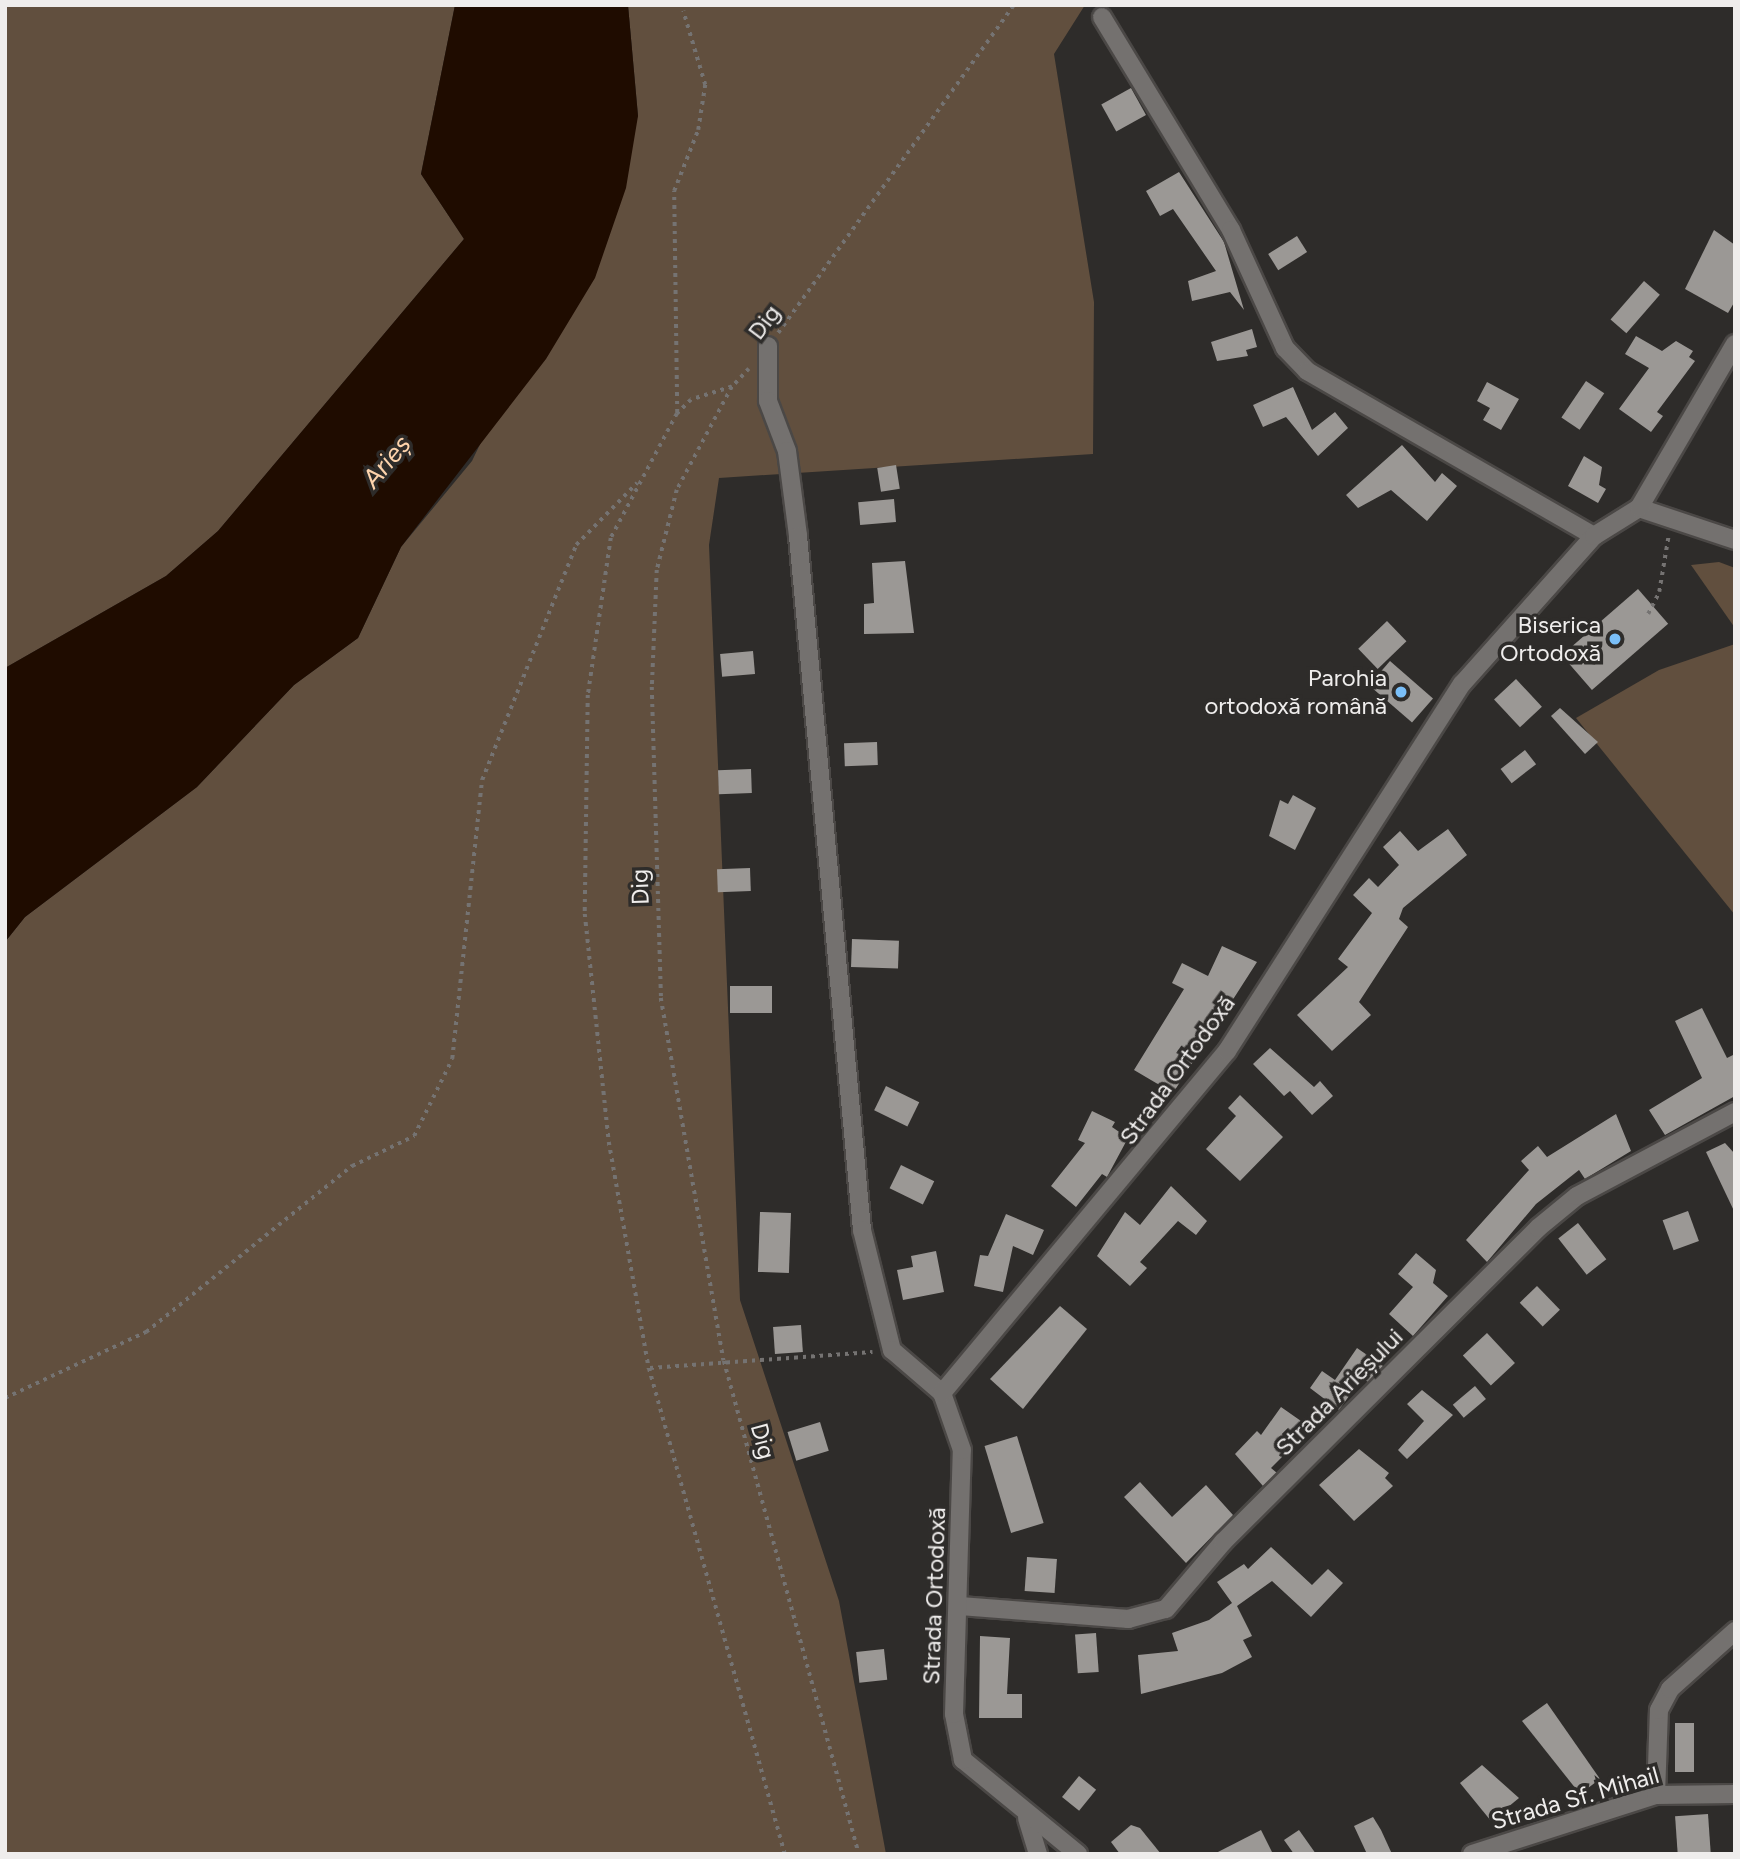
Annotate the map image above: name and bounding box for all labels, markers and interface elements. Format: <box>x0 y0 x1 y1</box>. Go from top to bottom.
street label: Dig <box>742 299 786 345</box>
water label: Arieș <box>356 429 418 495</box>
place label: Biserica Ortodoxă <box>1500 611 1601 667</box>
marker: Biserica Ortodoxă <box>1607 631 1623 647</box>
place label: Parohia ortodoxă română <box>1204 664 1387 720</box>
marker: Parohia ortodoxă română <box>1393 684 1409 700</box>
street label: Dig <box>625 868 655 906</box>
street label: Strada Ortodoxă <box>1113 990 1241 1150</box>
street label: Strada Arieșului <box>1269 1322 1409 1462</box>
street label: Dig <box>744 1420 782 1462</box>
street label: Strada Ortodoxă <box>917 1507 951 1685</box>
street label: Strada Sf. Mihail <box>1488 1760 1662 1836</box>

